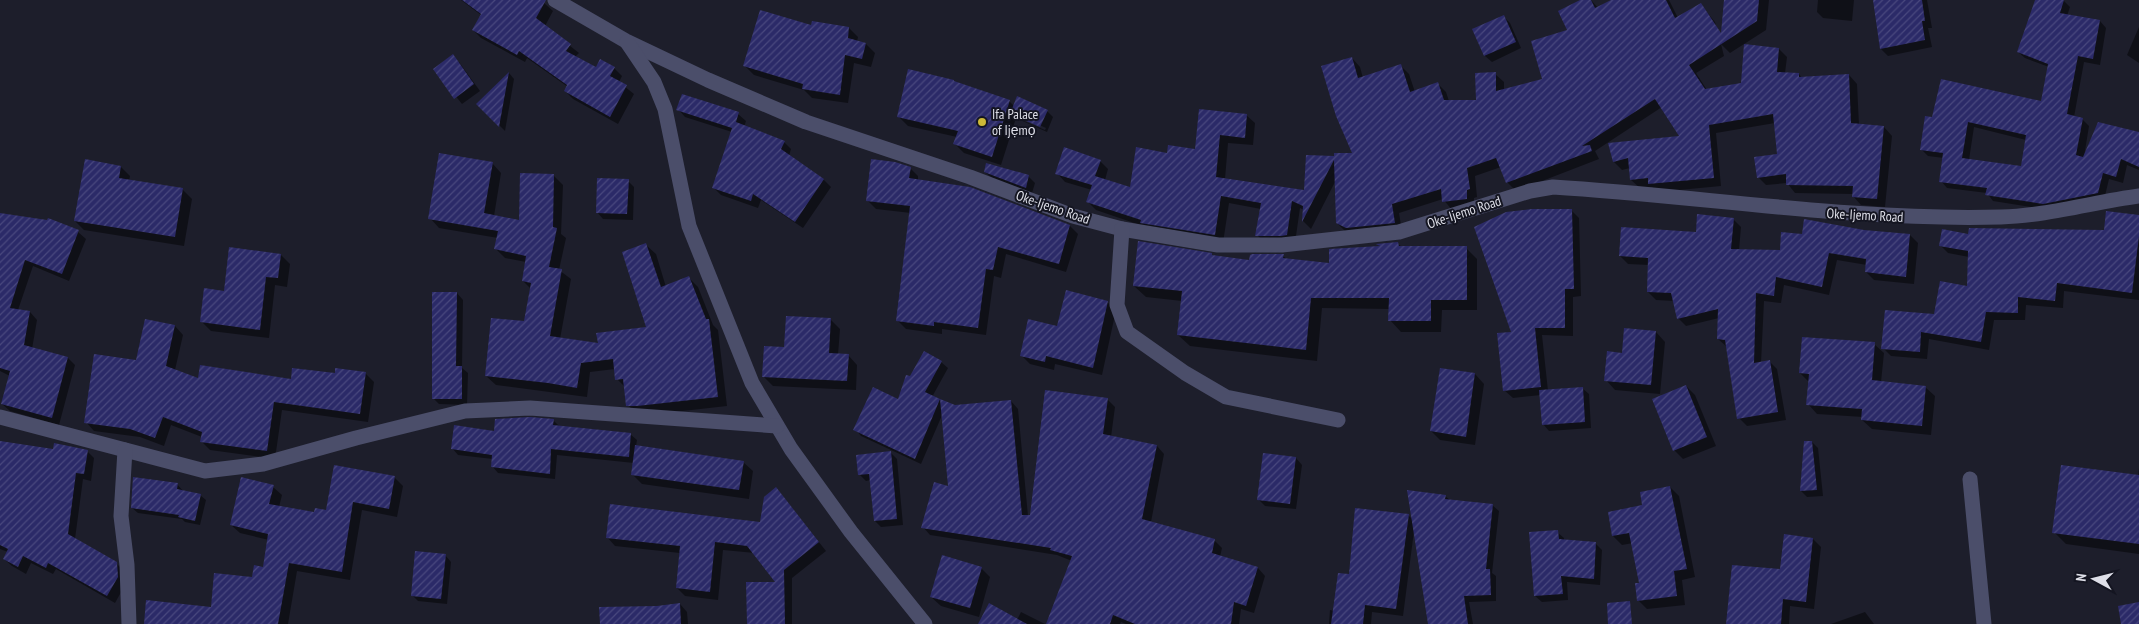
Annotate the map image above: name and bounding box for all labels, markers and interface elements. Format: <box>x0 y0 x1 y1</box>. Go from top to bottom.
place label: Ifa Palace of Ijẹmọ <box>992 105 1039 139</box>
marker: Ifa Palace of Ijẹmọ <box>976 116 988 128</box>
street label: Oke-Ijemo Road <box>1014 186 1092 228</box>
street label: Oke-Ijemo Road <box>1425 192 1503 232</box>
street label: Oke-Ijemo Road <box>1826 204 1904 226</box>
north arrow <box>2069 554 2119 604</box>
text: N <box>2072 573 2090 582</box>

